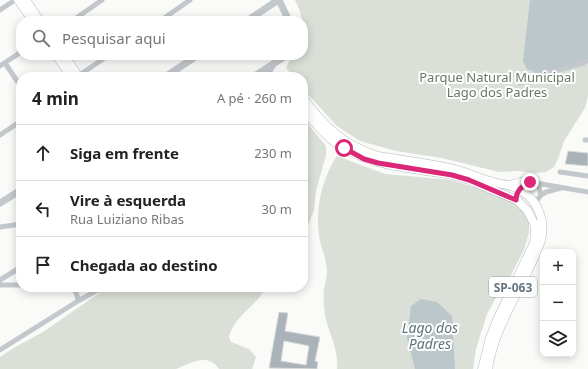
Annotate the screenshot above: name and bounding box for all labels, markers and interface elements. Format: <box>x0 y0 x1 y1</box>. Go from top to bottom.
search box <box>16 16 308 60</box>
icon: search <box>30 27 52 49</box>
text: Pesquisar aqui <box>62 28 166 48</box>
park label: Parque Natural Municipal Lago dos Padres <box>419 68 575 101</box>
text: 4 min <box>32 87 79 110</box>
text: A pé · 260 m <box>217 89 292 107</box>
route start <box>335 139 353 157</box>
icon: ahead <box>32 142 54 164</box>
text: Siga em frente <box>70 143 179 163</box>
text: 230 m <box>254 144 292 162</box>
route end <box>521 173 539 191</box>
text: Vire à esquerda <box>70 190 186 210</box>
icon: left <box>32 198 54 220</box>
text: 30 m <box>262 200 292 218</box>
text: Rua Luiziano Ribas <box>70 210 184 228</box>
map controls <box>540 249 576 357</box>
button: + <box>540 249 576 285</box>
icon: arrive <box>32 254 54 276</box>
text: Chegada ao destino <box>70 255 218 275</box>
road number: SP-063 <box>489 277 537 297</box>
button: − <box>540 285 576 321</box>
water label: Lago dos Padres <box>402 318 458 353</box>
button: layers <box>540 321 576 357</box>

